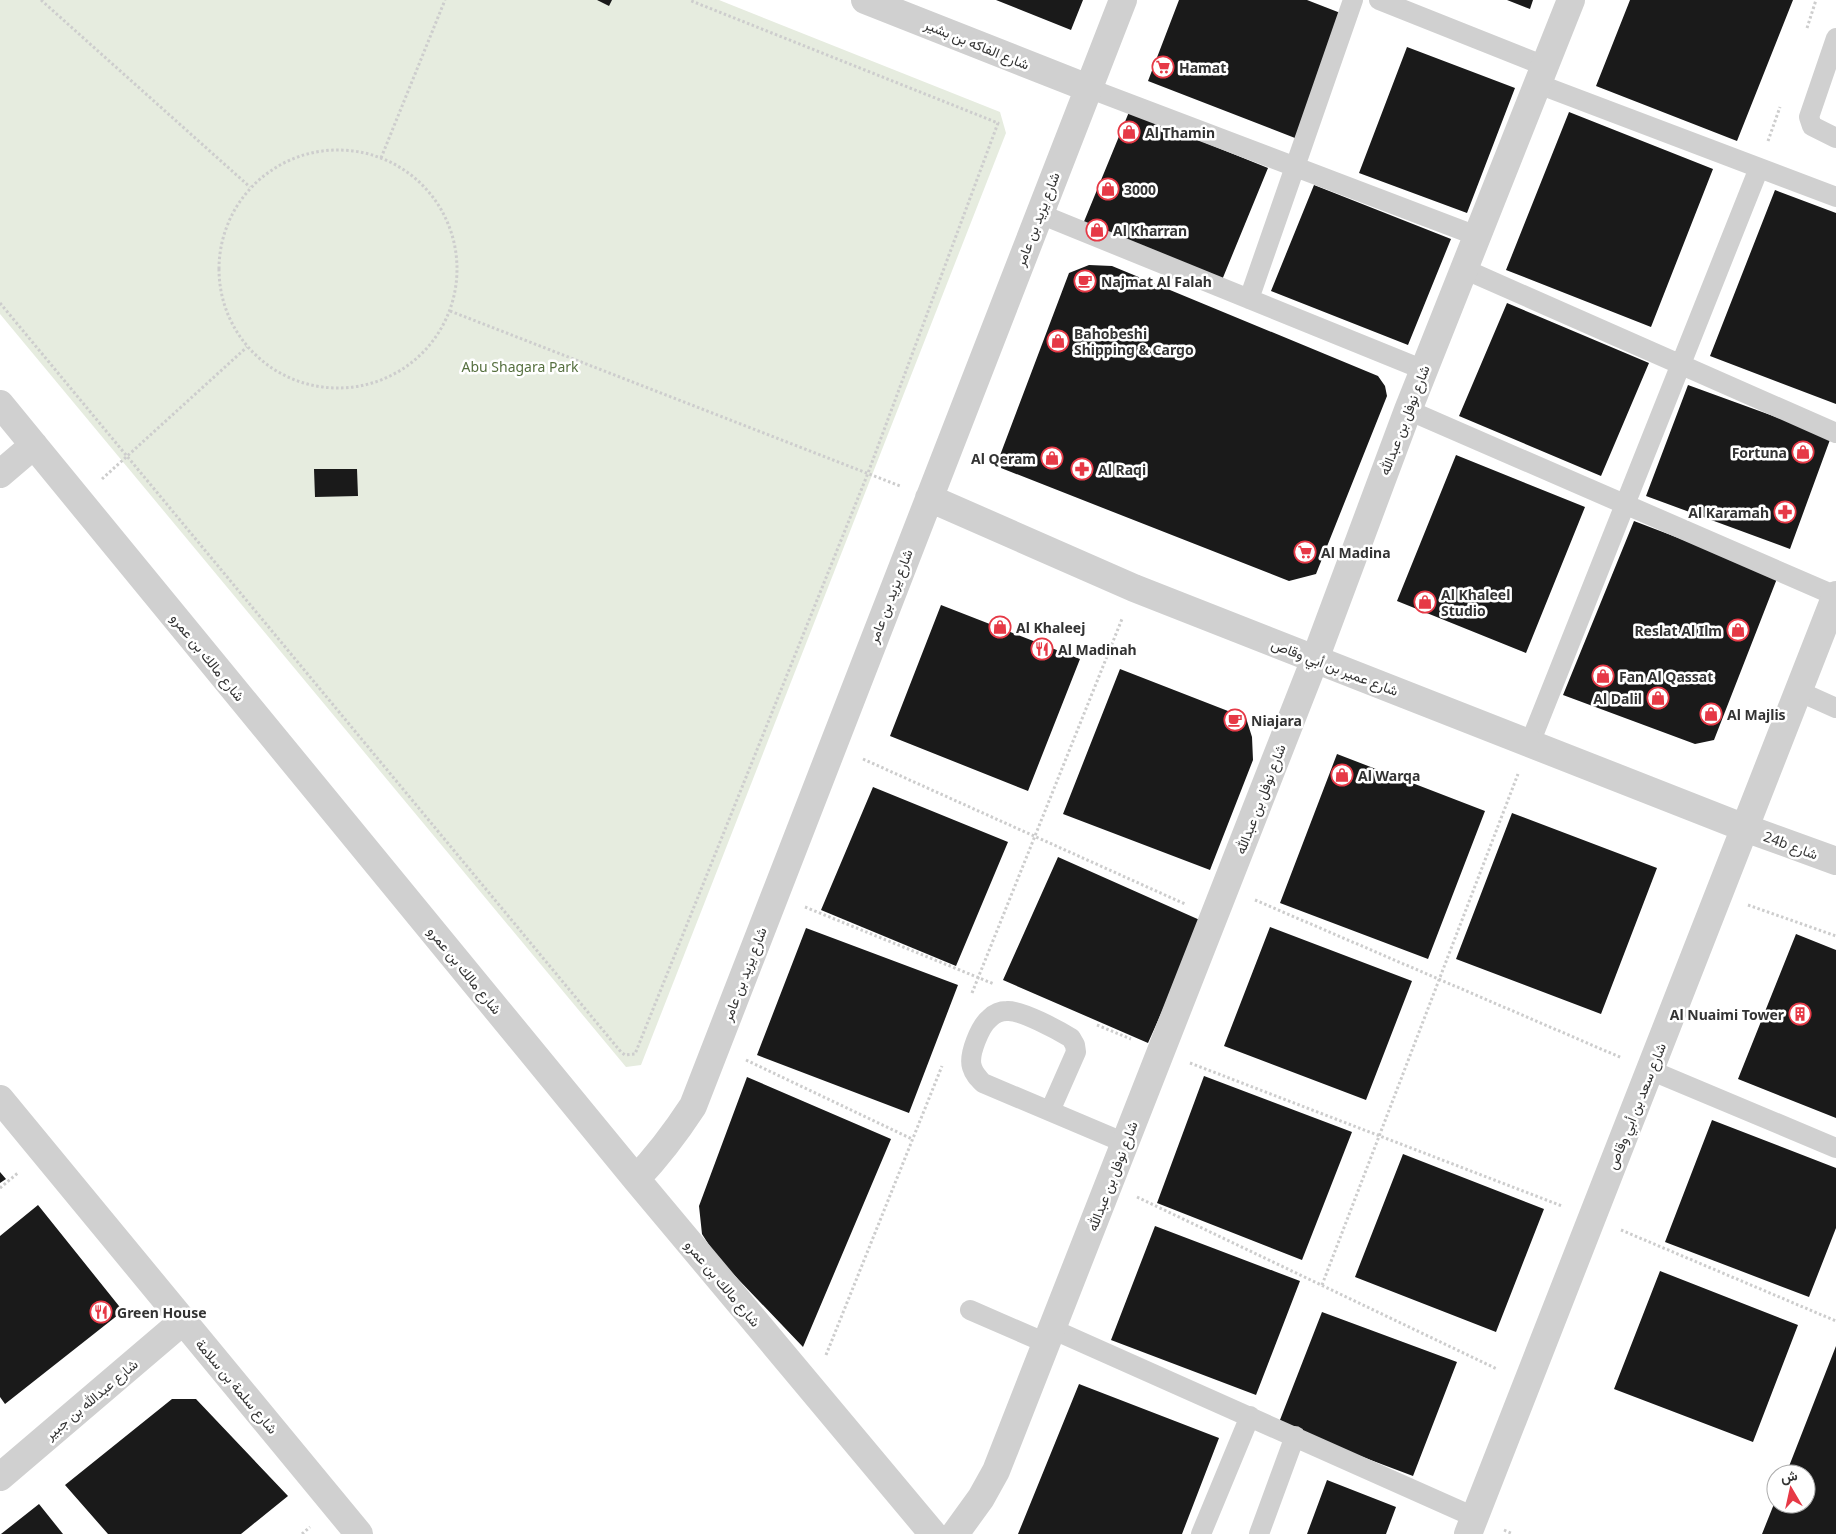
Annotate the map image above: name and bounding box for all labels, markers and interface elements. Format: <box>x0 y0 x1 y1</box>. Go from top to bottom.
street label: شارع الفاكه بن بشير <box>920 14 1032 76</box>
supermarket icon: Hamat <box>1151 55 1175 79</box>
place label: Hamat <box>1179 58 1226 77</box>
shop icon: Al Thamin <box>1117 120 1141 144</box>
place label: Al Thamin <box>1145 123 1215 142</box>
street label: شارع يزيد بن عامر <box>1010 169 1066 270</box>
shop icon: 3000 <box>1096 177 1120 201</box>
place label: 3000 <box>1124 180 1156 199</box>
shop icon: Al Kharran <box>1085 218 1109 242</box>
place label: Al Kharran <box>1113 221 1187 240</box>
cafe icon: Najmat Al Falah <box>1073 269 1097 293</box>
place label: Najmat Al Falah <box>1101 272 1212 291</box>
place label: Bahobeshi Shipping & Cargo <box>1074 324 1194 359</box>
shop icon: Bahobeshi Shipping & Cargo <box>1046 329 1070 353</box>
park label: Abu Shagara Park <box>461 357 579 376</box>
street label: شارع نوفل بن عبدالله <box>1374 362 1436 479</box>
shop icon: Fortuna <box>1791 440 1815 464</box>
place label: Fortuna <box>1732 443 1787 462</box>
shop icon: Al Qeram <box>1040 446 1064 470</box>
place label: Al Qeram <box>971 449 1036 468</box>
pharmacy icon: Al Raqi <box>1070 457 1094 481</box>
place label: Al Raqi <box>1098 460 1146 479</box>
pharmacy icon: Al Karamah <box>1773 500 1797 524</box>
place label: Al Karamah <box>1688 503 1769 522</box>
supermarket icon: Al Madina <box>1293 540 1317 564</box>
place label: Al Madina <box>1321 543 1391 562</box>
street label: شارع يزيد بن عامر <box>863 546 919 647</box>
place label: Al Khaleel Studio <box>1441 585 1510 620</box>
shop icon: Al Khaleel Studio <box>1413 590 1437 614</box>
street label: شارع مالك بن عمرو <box>165 609 249 706</box>
shop icon: Al Khaleej <box>988 615 1012 639</box>
place label: Al Khaleej <box>1016 618 1085 637</box>
shop icon: Reslat Al Ilm <box>1726 618 1750 642</box>
place label: Reslat Al Ilm <box>1634 621 1722 640</box>
street label: شارع عمير بن أبي وقاص <box>1268 634 1401 703</box>
restaurant icon: Al Madinah <box>1030 637 1054 661</box>
place label: Al Madinah <box>1058 640 1137 659</box>
shop icon: Fan Al Qassat <box>1591 664 1615 688</box>
place label: Fan Al Qassat <box>1619 667 1713 686</box>
shop icon: Al Dalil <box>1646 686 1670 710</box>
place label: Al Dalil <box>1593 689 1642 708</box>
shop icon: Al Majlis <box>1699 702 1723 726</box>
place label: Al Majlis <box>1727 705 1786 724</box>
cafe icon: Niajara <box>1223 708 1247 732</box>
place label: Niajara <box>1251 711 1302 730</box>
street label: شارع نوفل بن عبدالله <box>1230 741 1292 858</box>
shop icon: Al Warqa <box>1330 763 1354 787</box>
place label: Al Warqa <box>1358 766 1420 785</box>
street label: 24b شارع <box>1761 826 1821 865</box>
street label: شارع مالك بن عمرو <box>422 922 506 1019</box>
street label: شارع يزيد بن عامر <box>717 924 773 1025</box>
building icon: Al Nuaimi Tower <box>1788 1002 1812 1026</box>
place label: Al Nuaimi Tower <box>1670 1005 1785 1024</box>
street label: شارع سعد بن أبي وقاص <box>1602 1040 1673 1173</box>
street label: شارع نوفل بن عبدالله <box>1082 1118 1144 1235</box>
street label: شارع مالك بن عمرو <box>679 1236 765 1332</box>
restaurant icon: Green House <box>89 1300 113 1324</box>
place label: Green House <box>117 1303 207 1322</box>
street label: شارع سلمة بن سلامة <box>190 1335 282 1439</box>
street label: شارع عبدالله بن جبير <box>40 1355 143 1446</box>
north arrow <box>1766 1464 1816 1514</box>
text: ش <box>1779 1465 1799 1486</box>

